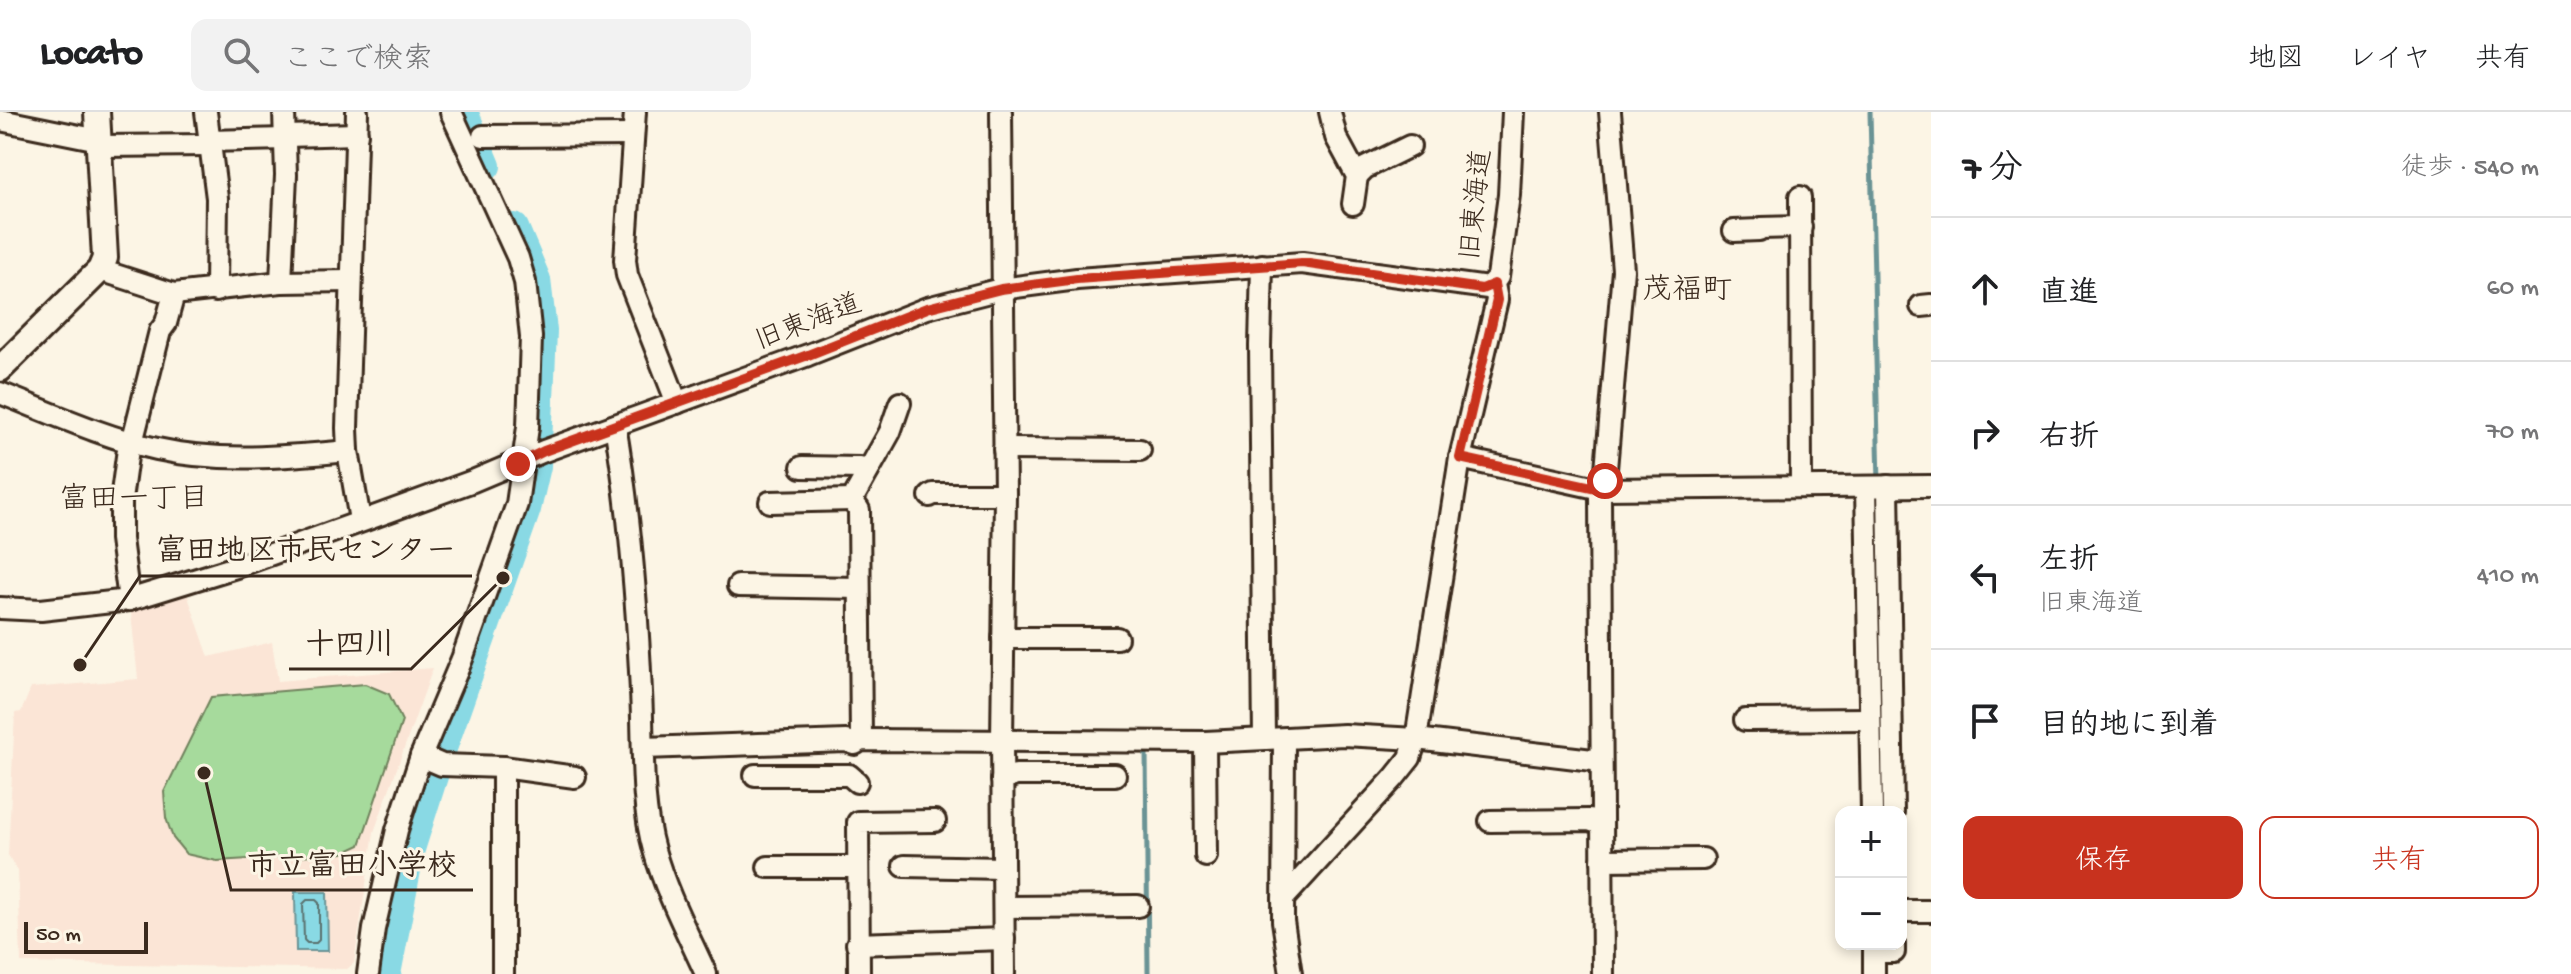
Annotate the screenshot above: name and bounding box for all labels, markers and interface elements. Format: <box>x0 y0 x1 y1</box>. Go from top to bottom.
search box <box>191 19 751 91</box>
text: Locato <box>40 33 143 77</box>
icon: search <box>219 33 263 77</box>
text: ここで検索 <box>283 44 433 79</box>
text: 地図 <box>2248 44 2304 77</box>
text: レイヤ <box>2348 44 2431 77</box>
text: 共有 <box>2475 44 2531 77</box>
street label: 旧東海道 <box>1455 147 1500 262</box>
text: 7 分 <box>1963 151 2023 191</box>
text: 徒歩 · 540 m <box>2401 154 2539 185</box>
icon: ahead <box>1963 267 2007 311</box>
district label: 茂福町 <box>1642 273 1732 310</box>
text: 60 m <box>2486 274 2539 305</box>
text: 直進 <box>2039 278 2099 313</box>
street label: 旧東海道 <box>750 288 867 359</box>
icon: right <box>1963 411 2007 455</box>
text: 70 m <box>2486 418 2539 449</box>
text: 右折 <box>2039 422 2099 457</box>
route end <box>500 446 536 482</box>
route start <box>1587 463 1623 499</box>
district label: 富田一丁目 <box>59 482 209 519</box>
callout: 富田地区市民センター <box>140 522 472 576</box>
text: 富田地区市民センター <box>156 534 456 571</box>
text: 左折 <box>2039 545 2099 580</box>
icon: left <box>1963 555 2007 599</box>
text: 410 m <box>2477 562 2539 593</box>
text: 旧東海道 <box>2039 590 2143 621</box>
callout: 十四川 <box>289 615 411 669</box>
text: 十四川 <box>305 628 395 665</box>
icon: arrive <box>1963 699 2007 743</box>
text: 目的地に到着 <box>2039 710 2219 745</box>
map controls <box>1835 806 1907 950</box>
button: + <box>1835 806 1907 878</box>
button: 保存 <box>1963 816 2243 899</box>
button: 共有 <box>2259 816 2539 899</box>
callout: 市立富田小学校 <box>231 836 473 890</box>
text: 市立富田小学校 <box>247 849 457 886</box>
button: − <box>1835 878 1907 950</box>
scale bar <box>24 918 148 954</box>
text: 50 m <box>36 923 81 949</box>

